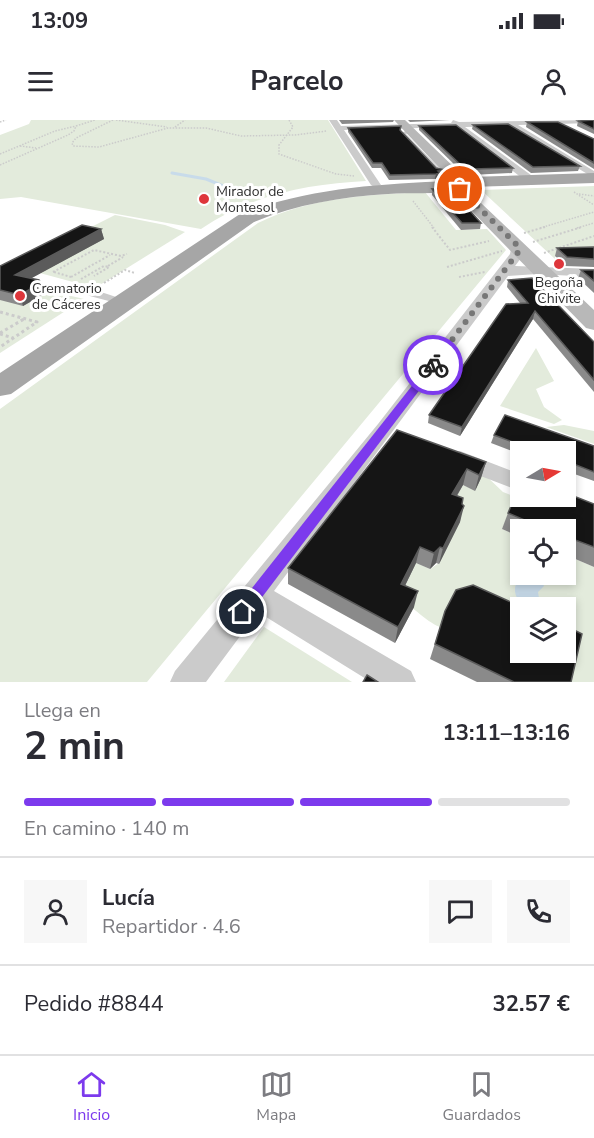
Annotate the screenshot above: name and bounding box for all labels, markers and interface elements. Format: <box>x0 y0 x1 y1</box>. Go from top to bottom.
text: 13:09 <box>30 6 88 36</box>
text: Parcelo <box>250 63 344 100</box>
icon: menu <box>24 65 57 98</box>
icon: person <box>537 65 570 98</box>
pin <box>434 163 485 214</box>
icon: bag <box>443 172 476 205</box>
place label: Mirador de Montesol <box>216 182 284 217</box>
marker: Mirador de Montesol <box>197 192 211 206</box>
marker: Begoña Chivite <box>552 257 566 271</box>
place label: Begoña Chivite <box>535 273 583 308</box>
place label: Crematorio de Cáceres <box>32 279 102 314</box>
marker: Crematorio de Cáceres <box>13 289 27 303</box>
courier <box>403 335 463 395</box>
icon: bike <box>417 349 450 382</box>
north arrow <box>510 441 576 507</box>
map controls <box>510 441 576 663</box>
button: locate <box>510 519 576 585</box>
pin <box>216 586 267 637</box>
icon: home <box>225 595 258 628</box>
button: layers <box>510 597 576 663</box>
text: Llega en <box>24 697 101 724</box>
text: 13:11–13:16 <box>442 718 570 748</box>
text: 2 min <box>24 720 125 773</box>
text: En camino · 140 m <box>24 815 189 842</box>
button: person <box>24 880 87 943</box>
button: chat <box>429 880 492 943</box>
button: phone <box>507 880 570 943</box>
text: Lucía <box>102 883 155 913</box>
text: Repartidor · 4.6 <box>102 913 241 940</box>
text: Pedido #8844 <box>24 989 164 1019</box>
text: 32.57 € <box>493 989 570 1019</box>
tab: Inicio <box>73 1068 110 1126</box>
tab: Mapa <box>256 1068 296 1126</box>
tab: Guardados <box>442 1068 521 1126</box>

